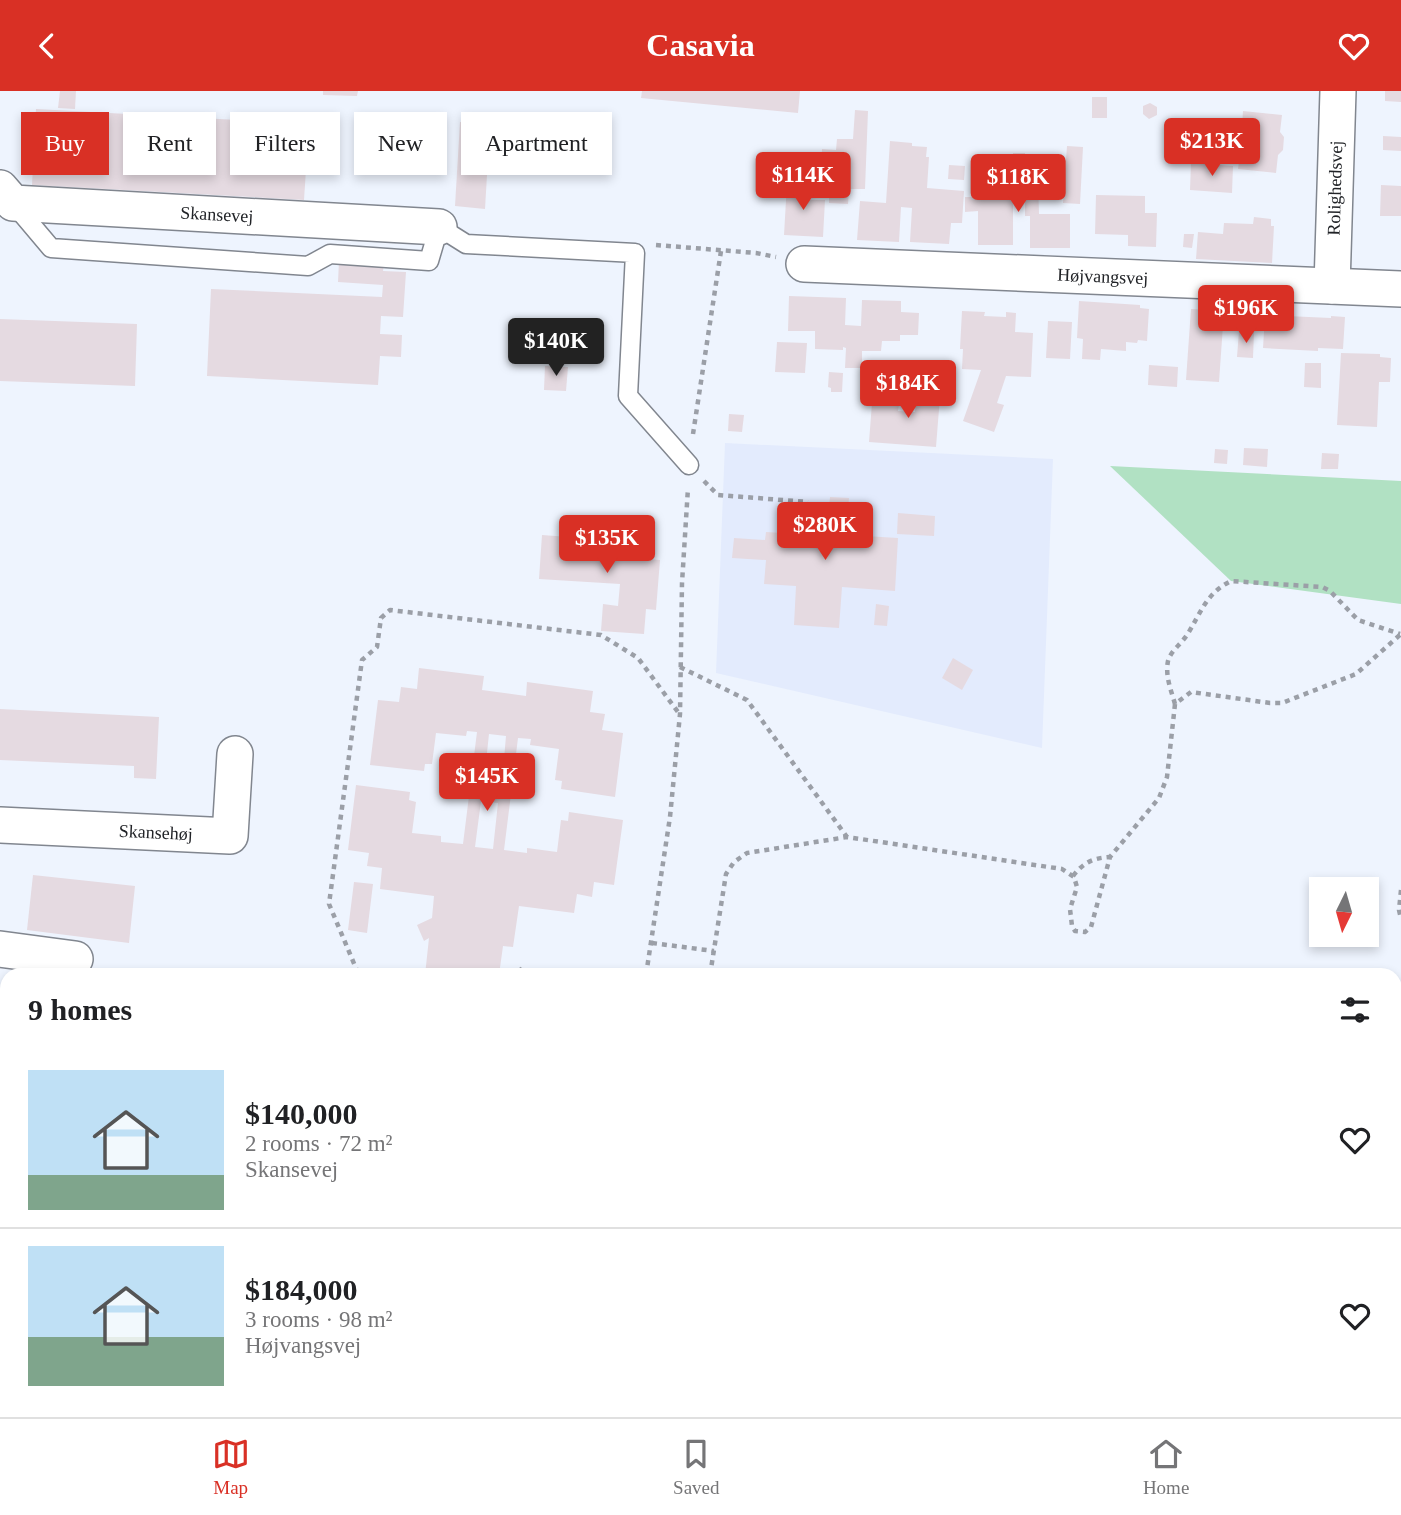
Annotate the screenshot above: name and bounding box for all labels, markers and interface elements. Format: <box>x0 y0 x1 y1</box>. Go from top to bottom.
icon: back <box>28 27 66 65</box>
text: Casavia <box>646 27 755 63</box>
icon: heart <box>1335 27 1373 65</box>
chip: Buy <box>21 112 109 175</box>
chip: Rent <box>123 112 216 175</box>
chip: Filters <box>230 112 340 175</box>
chip: New <box>354 112 447 175</box>
chip: Apartment <box>461 112 612 175</box>
pin: $213K <box>1163 119 1261 178</box>
text: $213K <box>1180 128 1244 153</box>
street label: Rolighedsvej <box>1324 140 1346 236</box>
pin: $114K <box>754 152 852 212</box>
pin: $118K <box>969 155 1067 214</box>
text: $114K <box>772 162 834 187</box>
text: $118K <box>987 164 1049 189</box>
street label: Skansevej <box>180 202 254 227</box>
street label: Højvangsvej <box>1057 265 1149 288</box>
pin: $196K <box>1197 285 1295 345</box>
text: $196K <box>1214 295 1278 320</box>
pin: $140K <box>507 319 605 378</box>
text: $140K <box>524 328 588 353</box>
pin: $184K <box>859 361 957 420</box>
text: $184K <box>876 370 940 395</box>
pin: $280K <box>776 503 874 562</box>
text: $280K <box>793 512 857 537</box>
pin: $135K <box>558 515 656 575</box>
text: $135K <box>575 525 639 550</box>
pin: $145K <box>438 753 536 813</box>
text: $145K <box>455 763 519 788</box>
street label: Skansehøj <box>118 821 193 844</box>
north arrow <box>1309 877 1379 947</box>
map controls <box>1309 877 1379 947</box>
icon: filters <box>1336 991 1374 1029</box>
text: 9 homes <box>28 993 132 1026</box>
text: $140,000 <box>245 1097 358 1130</box>
icon: home <box>84 1098 168 1182</box>
icon: heart <box>1336 1121 1374 1159</box>
text: 2 rooms · 72 m² <box>245 1131 392 1156</box>
text: Skansevej <box>245 1157 338 1182</box>
text: $184,000 <box>245 1273 358 1306</box>
icon: home <box>84 1274 168 1358</box>
icon: heart <box>1336 1297 1374 1335</box>
text: 3 rooms · 98 m² <box>245 1307 392 1332</box>
text: Højvangsvej <box>245 1333 361 1358</box>
tab: Map <box>212 1435 250 1499</box>
tab: Saved <box>673 1435 720 1499</box>
tab: Home <box>1143 1435 1189 1499</box>

